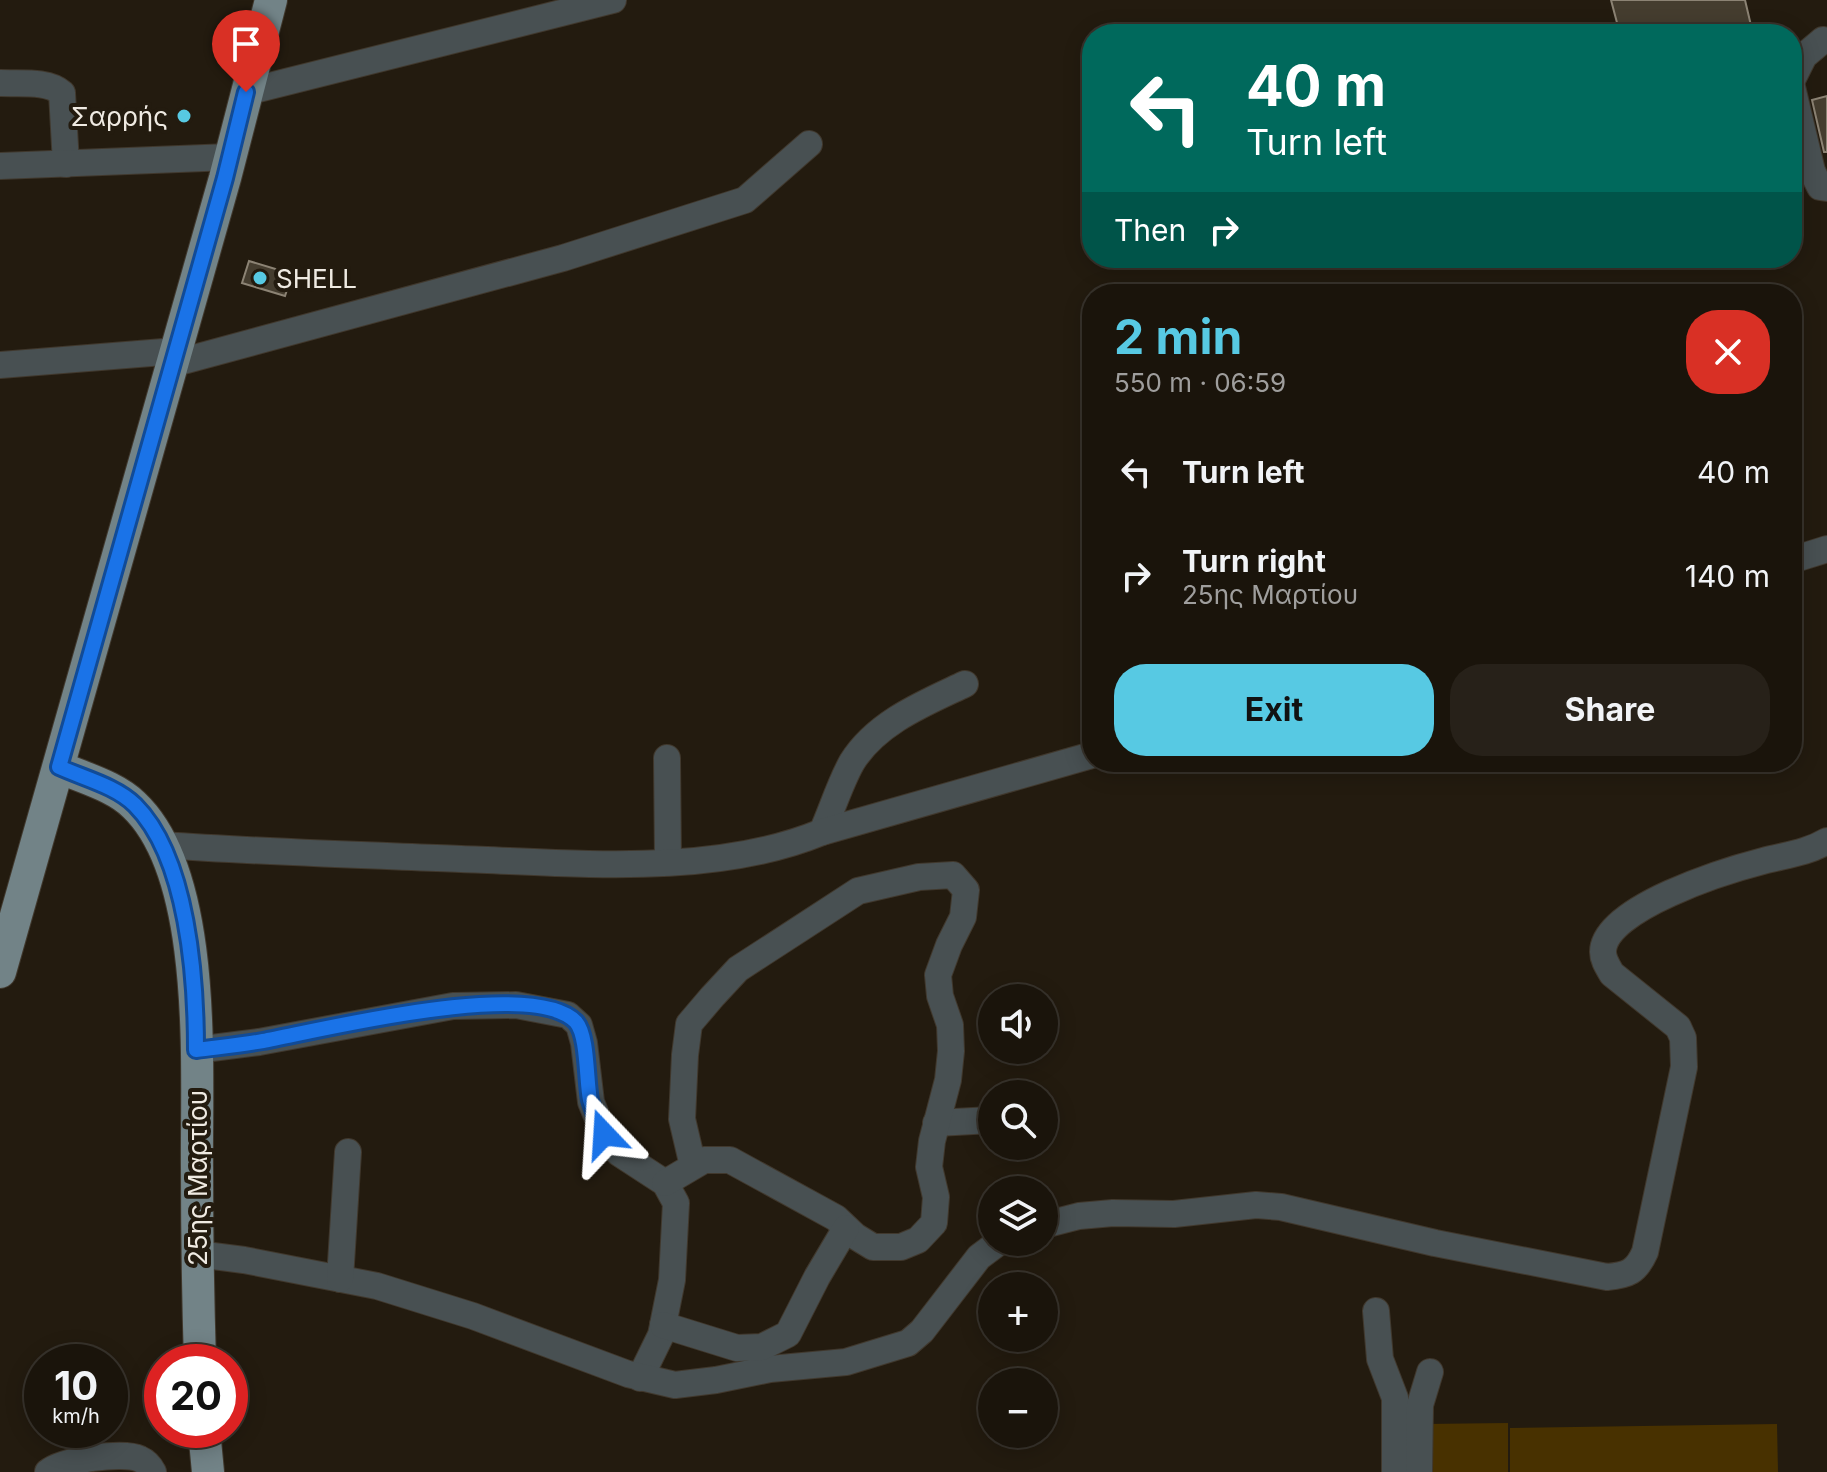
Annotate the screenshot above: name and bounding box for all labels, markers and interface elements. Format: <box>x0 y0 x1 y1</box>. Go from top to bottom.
pin <box>212 10 280 92</box>
icon: arrive <box>224 22 268 66</box>
text: 40 m <box>1246 52 1386 120</box>
icon: left <box>1114 56 1218 160</box>
place label: Σαρρής <box>71 101 168 132</box>
marker: Σαρρής <box>175 107 193 125</box>
text: Turn left <box>1246 120 1387 164</box>
icon: right <box>1202 208 1246 252</box>
text: Then <box>1114 212 1186 248</box>
place label: SHELL <box>276 263 357 294</box>
marker: SHELL <box>251 269 269 287</box>
text: 2 min <box>1114 307 1242 366</box>
button: close <box>1686 310 1770 394</box>
text: 550 m · 06:59 <box>1114 367 1286 398</box>
icon: left <box>1114 450 1158 494</box>
text: Turn left <box>1182 454 1304 490</box>
text: 40 m <box>1697 454 1770 490</box>
text: Turn right <box>1182 543 1326 579</box>
icon: right <box>1114 554 1158 598</box>
text: 140 m <box>1685 558 1770 594</box>
text: 25ης Μαρτίου <box>1182 579 1358 610</box>
button: Exit <box>1114 664 1434 756</box>
button: Share <box>1450 664 1770 756</box>
map controls <box>978 984 1058 1448</box>
button: sound <box>978 984 1058 1064</box>
button: search <box>978 1080 1058 1160</box>
street label: 25ης Μαρτίου <box>182 1090 213 1266</box>
position arrow <box>562 1092 646 1176</box>
button: layers <box>978 1176 1058 1256</box>
button: + <box>978 1272 1058 1352</box>
speed limit sign: 20 <box>144 1344 248 1448</box>
text: 10 <box>54 1361 98 1410</box>
button: − <box>978 1368 1058 1448</box>
text: km/h <box>52 1404 100 1428</box>

